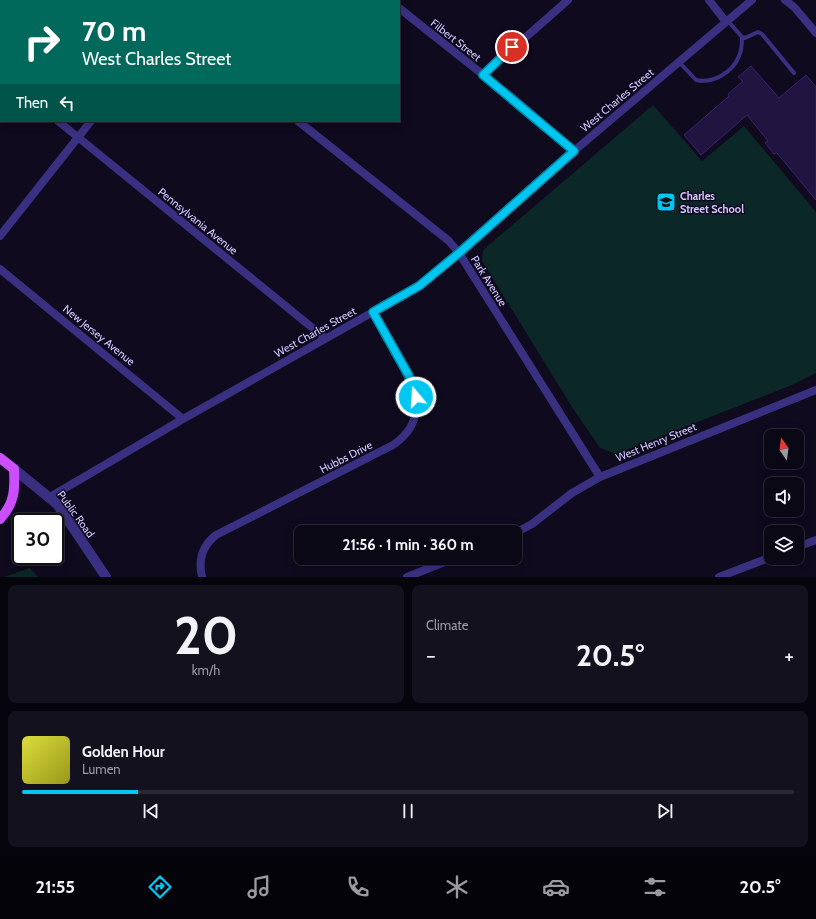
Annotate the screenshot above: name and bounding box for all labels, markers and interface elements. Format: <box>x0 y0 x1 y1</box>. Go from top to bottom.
text: 70 m <box>82 14 146 48</box>
icon: right <box>16 16 68 68</box>
street label: Filbert Street <box>428 16 484 64</box>
pin <box>495 30 529 64</box>
icon: arrive <box>501 36 523 58</box>
text: West Charles Street <box>82 48 231 70</box>
street label: West Charles Street <box>578 65 657 135</box>
icon: left <box>56 92 78 114</box>
text: Then <box>16 94 48 112</box>
street label: Pennsylvania Avenue <box>155 185 241 258</box>
place label: Charles Street School <box>680 189 744 216</box>
school or university icon: Charles Street School <box>655 191 677 213</box>
street label: Park Avenue <box>468 253 510 309</box>
street label: New Jersey Avenue <box>60 302 138 369</box>
street label: West Charles Street <box>272 304 359 360</box>
position arrow <box>395 376 437 418</box>
street label: West Henry Street <box>614 419 699 465</box>
north arrow <box>764 429 804 469</box>
map controls <box>764 429 804 565</box>
street label: Hubbs Drive <box>317 438 375 476</box>
button: sound <box>764 477 804 517</box>
street label: Public Road <box>54 488 98 540</box>
speed limit sign: 30 <box>12 513 64 565</box>
button: layers <box>764 525 804 565</box>
text: 21:56 · 1 min · 360 m <box>342 536 474 554</box>
text: 20 <box>174 604 238 667</box>
text: Climate <box>426 617 468 633</box>
text: 20.5° <box>576 637 644 674</box>
text: − <box>426 642 436 669</box>
text: + <box>784 642 794 669</box>
text: km/h <box>192 662 220 678</box>
text: Golden Hour <box>82 743 165 761</box>
text: Lumen <box>82 761 121 777</box>
icon: previous <box>140 800 162 822</box>
icon: pause <box>397 800 419 822</box>
icon: next <box>654 800 676 822</box>
icon: directions <box>146 873 174 901</box>
icon: music <box>245 873 273 901</box>
icon: phone <box>344 873 372 901</box>
icon: climate <box>443 873 471 901</box>
icon: car <box>542 873 570 901</box>
icon: filters <box>641 873 669 901</box>
text: 21:55 <box>35 876 75 898</box>
text: 20.5° <box>740 876 780 898</box>

